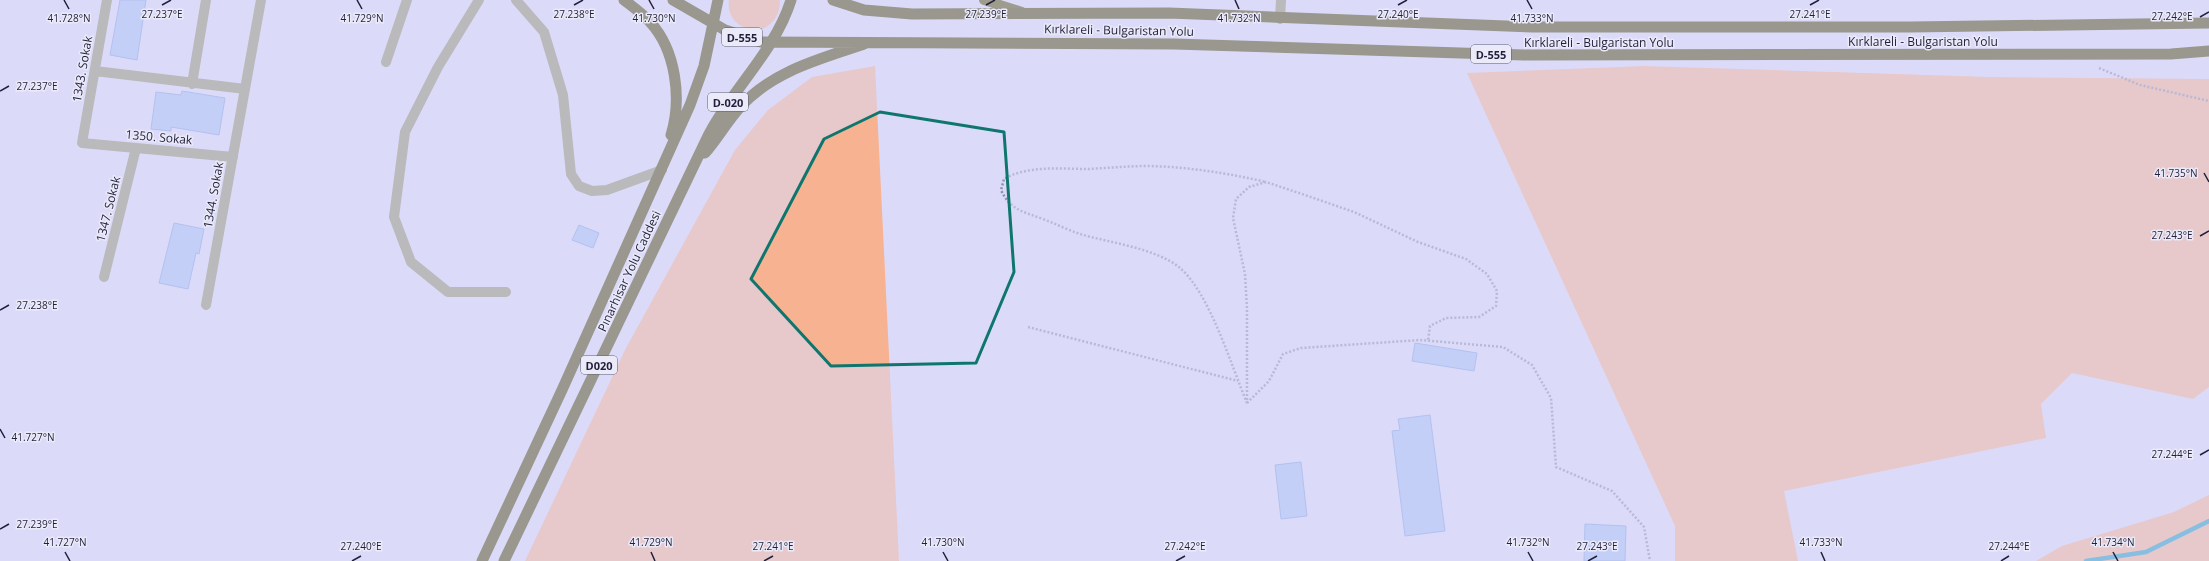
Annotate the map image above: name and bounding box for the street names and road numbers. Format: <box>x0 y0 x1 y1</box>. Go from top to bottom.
street label: Kırklareli - Bulgaristan Yolu <box>1044 20 1194 40</box>
road number: D-555 <box>722 28 762 46</box>
street label: Kırklareli - Bulgaristan Yolu <box>1848 33 1998 50</box>
street label: 1343. Sokak <box>68 34 96 103</box>
street label: Kırklareli - Bulgaristan Yolu <box>1524 34 1674 51</box>
road number: D-555 <box>1471 45 1511 63</box>
road number: D-020 <box>708 93 748 111</box>
street label: 1350. Sokak <box>125 126 194 148</box>
street label: 1344. Sokak <box>199 160 227 229</box>
street label: 1347. Sokak <box>92 174 124 243</box>
street label: Pınarhisar Yolu Caddesi <box>593 208 665 334</box>
road number: D020 <box>581 356 617 374</box>

